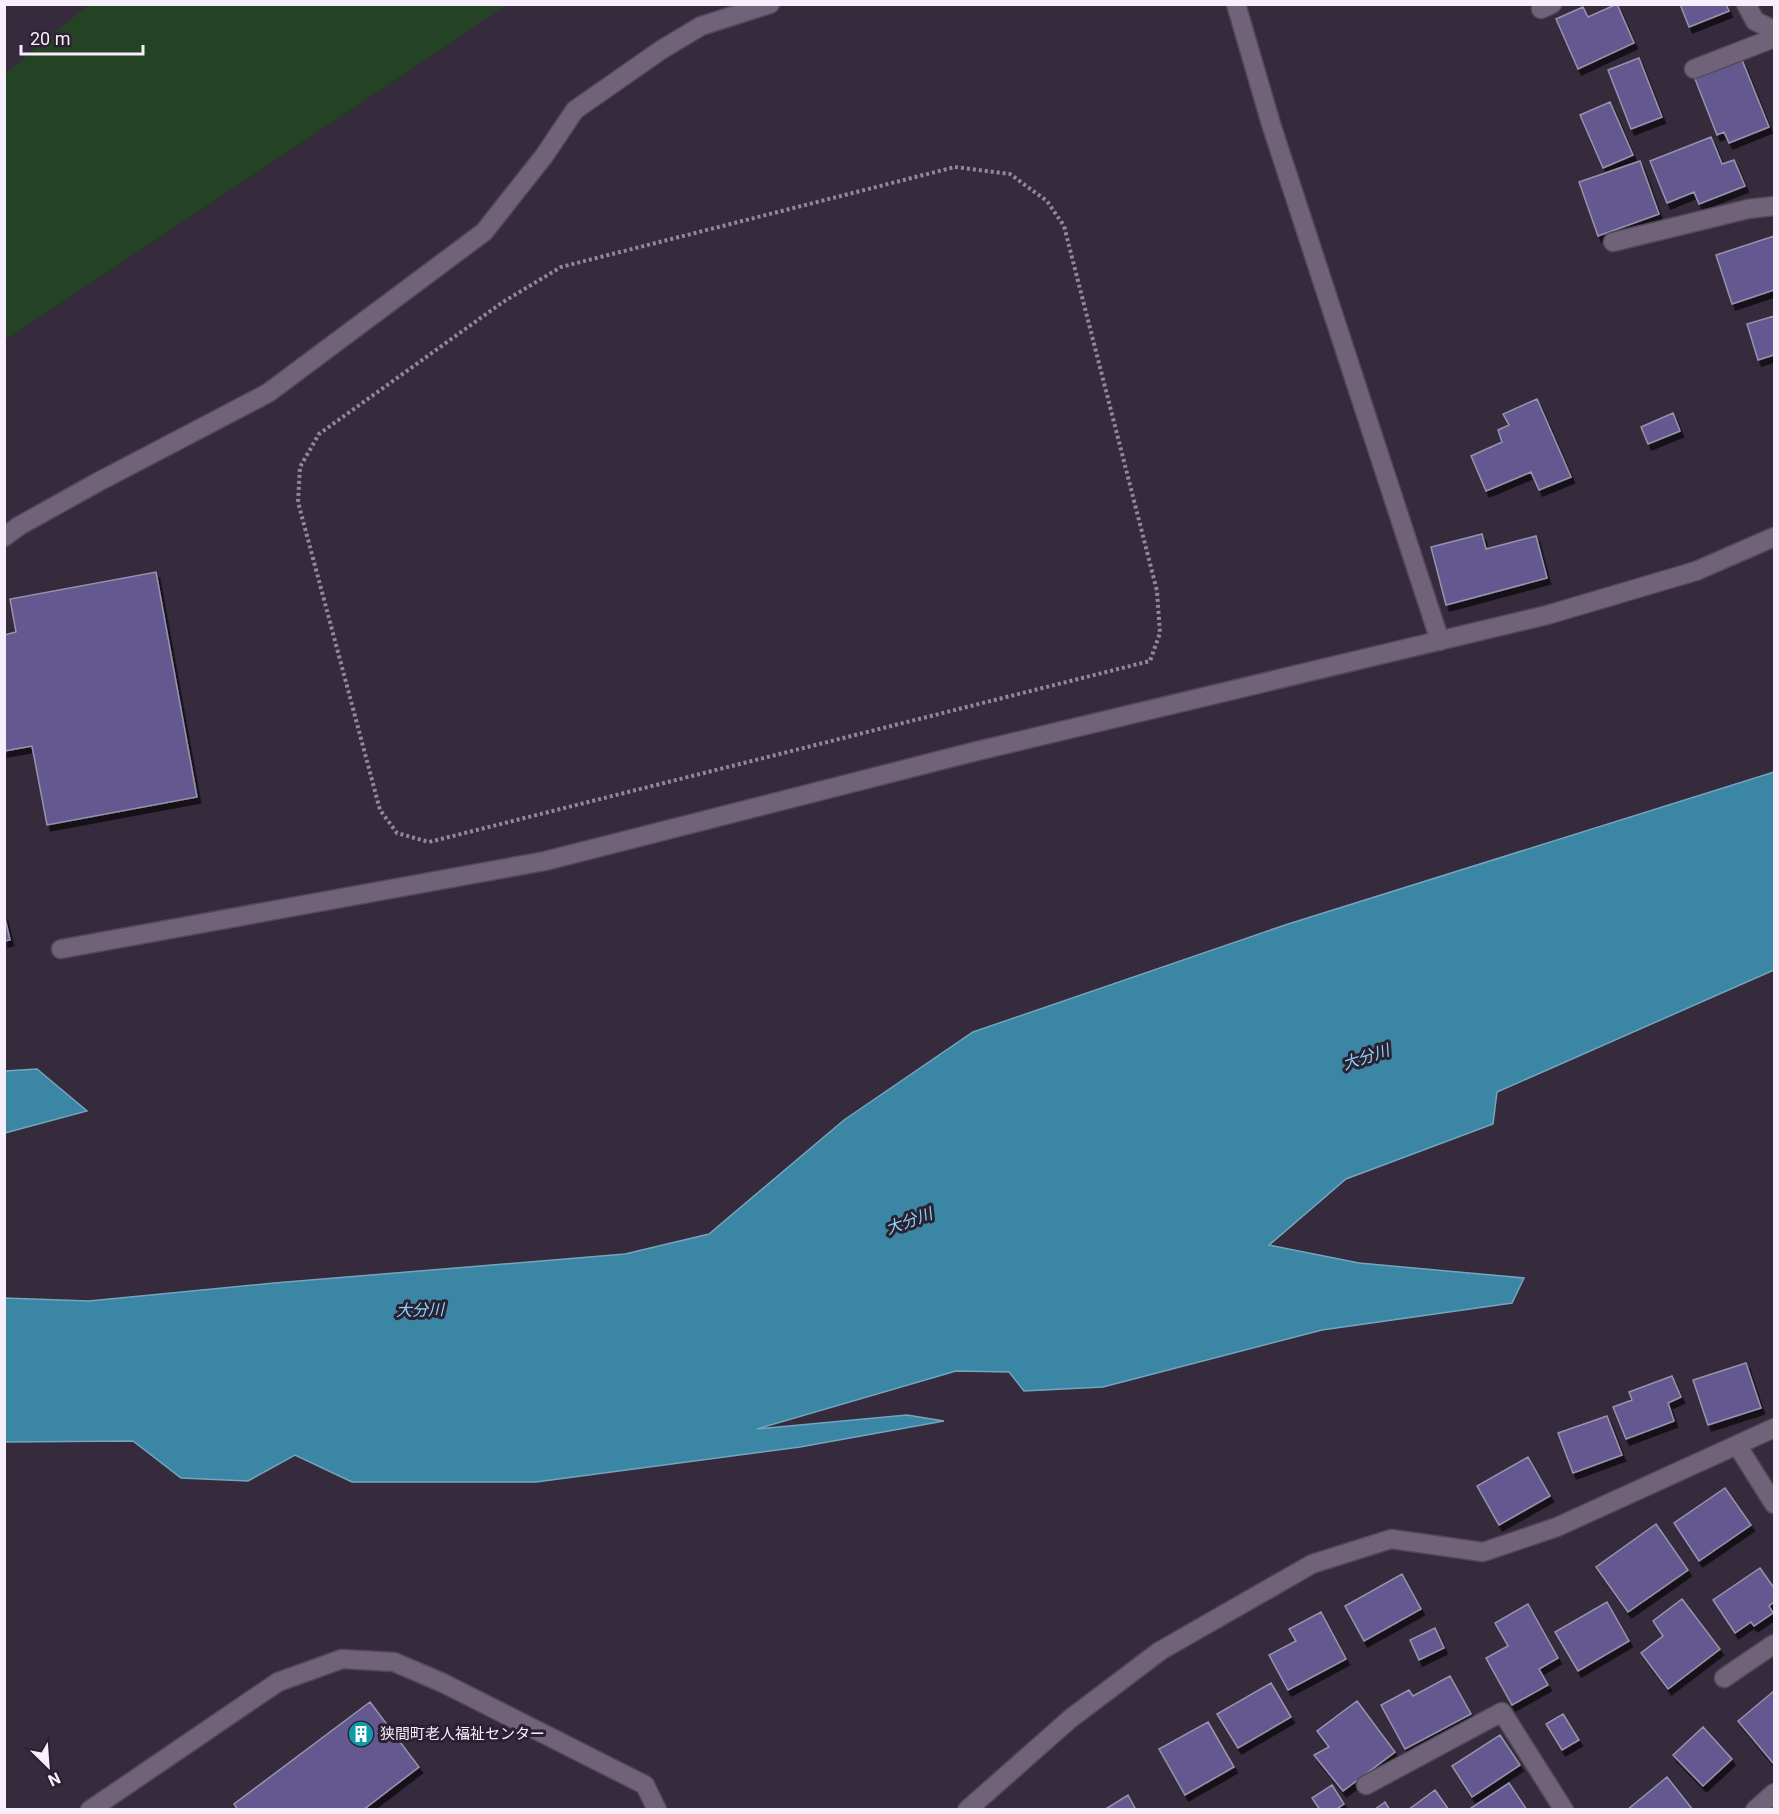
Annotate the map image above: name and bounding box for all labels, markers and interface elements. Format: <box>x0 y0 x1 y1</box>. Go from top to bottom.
scale bar <box>21 18 142 56</box>
text: 20 m <box>30 28 70 49</box>
water label: 大分川 <box>1340 1040 1394 1073</box>
water label: 大分川 <box>883 1203 937 1238</box>
water label: 大分川 <box>396 1300 446 1320</box>
building icon: 狭間町老人福祉センター <box>346 1719 376 1749</box>
place label: 狭間町老人福祉センター <box>380 1725 545 1743</box>
north arrow <box>18 1736 78 1796</box>
text: N <box>45 1768 63 1790</box>

